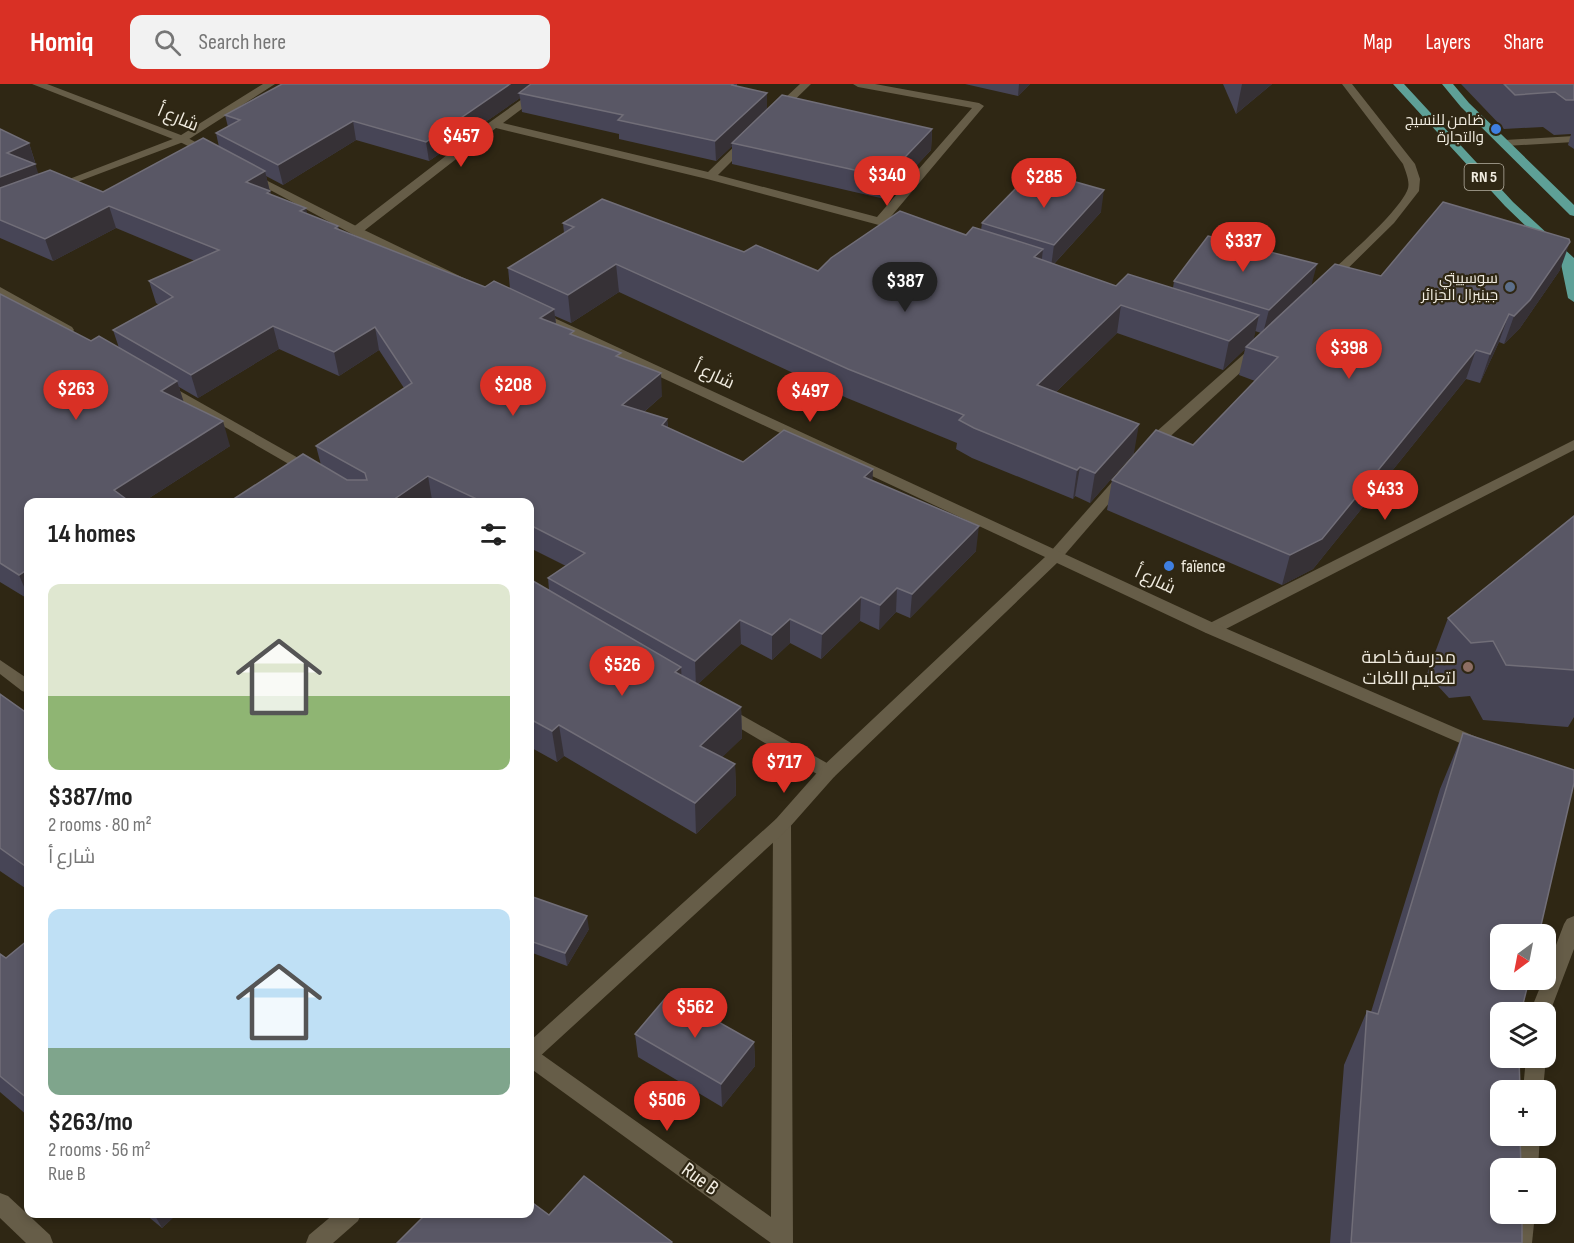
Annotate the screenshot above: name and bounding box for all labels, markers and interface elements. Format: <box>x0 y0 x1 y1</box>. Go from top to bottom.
search box <box>130 15 550 69</box>
text: Homiq <box>30 26 94 59</box>
icon: search <box>151 26 184 59</box>
text: Search here <box>199 29 286 56</box>
text: Map <box>1363 30 1392 55</box>
text: Layers <box>1425 30 1471 55</box>
text: Share <box>1504 30 1544 55</box>
street label: شارع أ <box>154 99 202 137</box>
place label: ضامن للنسيج والتجارة <box>1405 111 1484 147</box>
pin: $457 <box>425 117 497 168</box>
marker: ضامن للنسيج والتجارة <box>1489 122 1503 136</box>
text: $457 <box>442 124 480 148</box>
pin: $340 <box>851 156 923 207</box>
pin: $285 <box>1008 158 1080 209</box>
text: $340 <box>868 163 906 187</box>
road number: RN 5 <box>1464 164 1504 190</box>
text: $285 <box>1025 165 1063 189</box>
pin: $337 <box>1207 222 1279 273</box>
text: $337 <box>1225 229 1261 253</box>
pin: $387 <box>869 262 941 313</box>
text: $387 <box>886 269 924 293</box>
place label: سوسييتي جينيرال الجزائر <box>1420 269 1498 305</box>
marker: سوسييتي جينيرال الجزائر <box>1503 280 1517 294</box>
pin: $398 <box>1313 329 1385 380</box>
text: $398 <box>1330 336 1368 360</box>
street label: شارع أ <box>690 356 738 394</box>
pin: $208 <box>477 366 549 417</box>
pin: $263 <box>40 370 112 421</box>
pin: $497 <box>774 372 846 423</box>
text: $208 <box>494 373 532 397</box>
text: $263 <box>57 377 95 401</box>
text: $497 <box>791 379 829 403</box>
pin: $433 <box>1349 470 1421 521</box>
text: $433 <box>1366 477 1404 501</box>
icon: filters <box>477 518 510 551</box>
text: 14 homes <box>48 519 136 550</box>
place label: faïence <box>1181 556 1226 577</box>
marker: faïence <box>1162 559 1176 573</box>
street label: شارع أ <box>1131 561 1179 599</box>
icon: home <box>225 623 333 731</box>
pin: $526 <box>586 646 658 697</box>
place label: مدرسة خاصة لتعليم اللغات <box>1361 647 1456 690</box>
text: $526 <box>603 653 641 677</box>
marker: مدرسة خاصة لتعليم اللغات <box>1461 660 1475 674</box>
pin: $717 <box>748 743 820 794</box>
text: $717 <box>766 750 802 774</box>
text: $387/mo <box>48 782 133 813</box>
text: 2 rooms · 80 m² <box>48 813 152 837</box>
text: شارع أ <box>48 845 95 869</box>
north arrow <box>1490 924 1556 990</box>
map controls <box>1490 924 1556 1224</box>
icon: home <box>225 948 333 1056</box>
pin: $562 <box>659 988 731 1039</box>
text: $562 <box>676 995 714 1019</box>
button: layers <box>1490 1002 1556 1068</box>
button: + <box>1490 1080 1556 1146</box>
pin: $506 <box>631 1081 703 1132</box>
text: $506 <box>648 1088 686 1112</box>
text: $263/mo <box>48 1107 133 1138</box>
text: 2 rooms · 56 m² <box>48 1138 151 1162</box>
street label: Rue B <box>677 1157 723 1201</box>
button: − <box>1490 1158 1556 1224</box>
text: Rue B <box>48 1162 86 1186</box>

